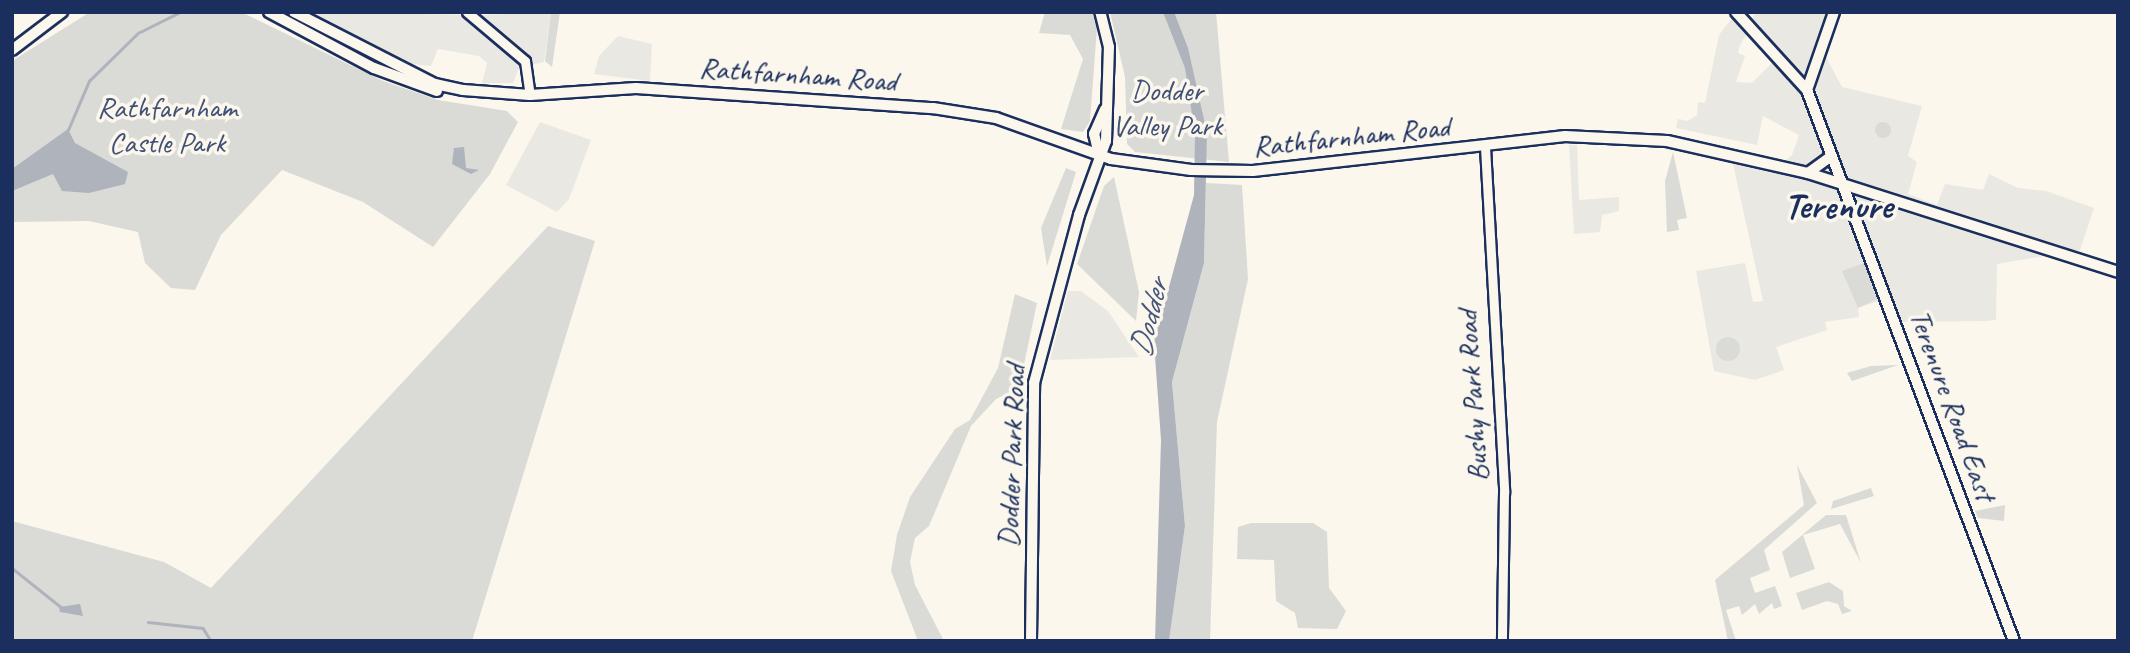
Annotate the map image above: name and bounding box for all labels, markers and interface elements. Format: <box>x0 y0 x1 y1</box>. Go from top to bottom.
street label: Rathfarnham Road <box>698 49 898 99</box>
park label: Dodder Valley Park <box>1111 72 1223 142</box>
park label: Rathfarnham Castle Park <box>97 89 237 160</box>
street label: Rathfarnham Road <box>1251 108 1451 164</box>
district label: Terenure <box>1784 184 1892 228</box>
water label: Dodder <box>1121 276 1177 360</box>
street label: Terenure Road East <box>1902 305 2004 505</box>
street label: Bushy Park Road <box>1448 308 1496 484</box>
street label: Dodder Park Road <box>990 363 1032 549</box>

